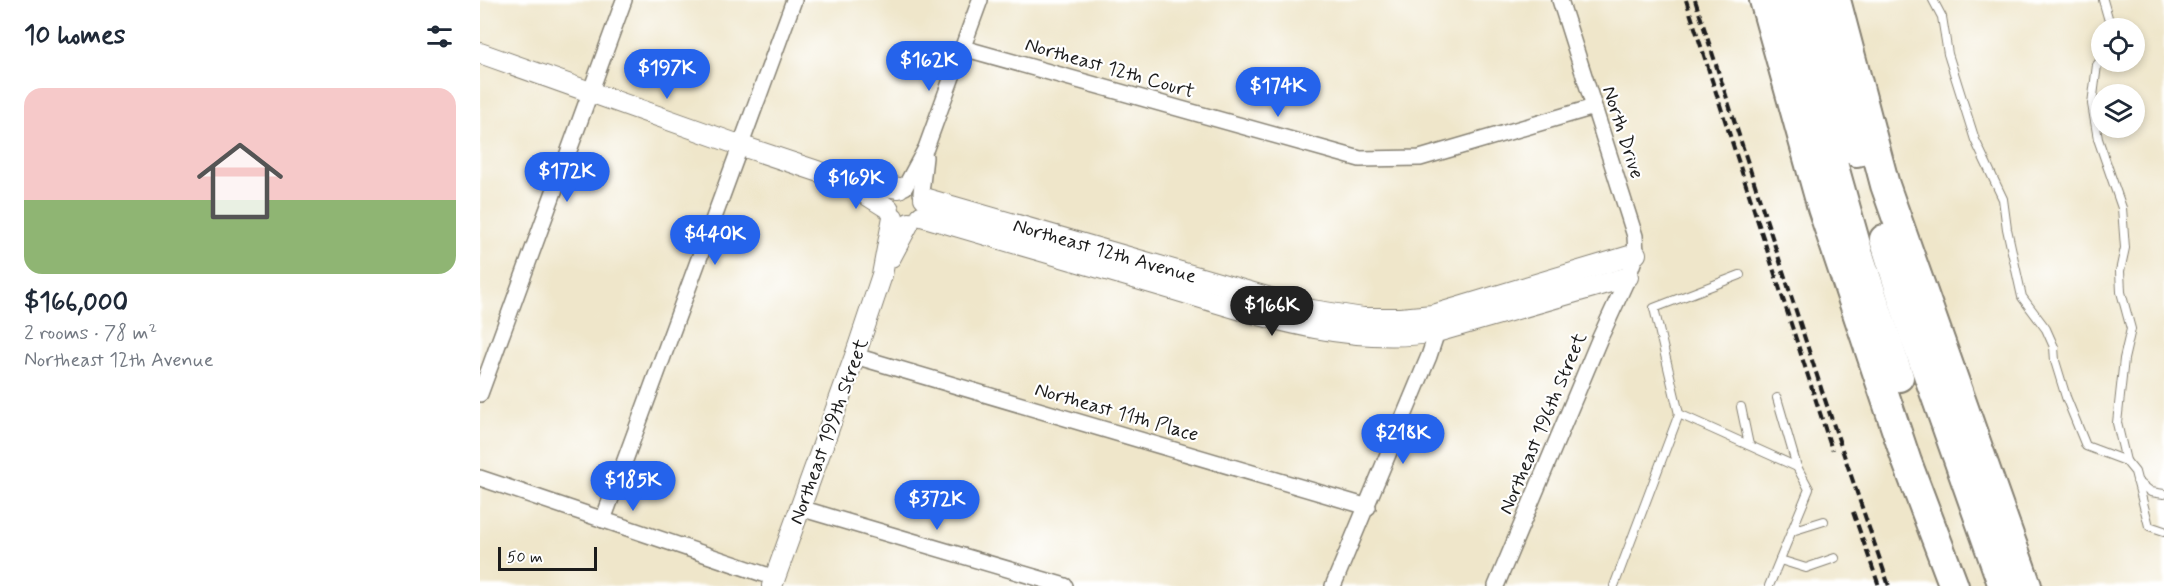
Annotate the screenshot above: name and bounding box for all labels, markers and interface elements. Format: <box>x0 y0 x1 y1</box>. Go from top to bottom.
map controls <box>2091 18 2145 138</box>
button: locate <box>2091 18 2145 72</box>
text: 10 homes <box>24 19 125 53</box>
icon: filters <box>423 20 456 53</box>
street label: Northeast 12th Court <box>1022 31 1197 106</box>
pin: $162K <box>887 41 971 92</box>
text: $162K <box>900 47 958 74</box>
pin: $197K <box>625 49 709 100</box>
text: $197K <box>638 55 696 82</box>
pin: $174K <box>1236 67 1320 118</box>
text: $174K <box>1250 73 1306 100</box>
street label: North Drive <box>1595 83 1650 182</box>
button: layers <box>2091 84 2145 138</box>
icon: home <box>186 127 294 235</box>
pin: $172K <box>525 152 609 203</box>
text: $172K <box>539 158 595 185</box>
pin: $169K <box>814 159 898 210</box>
text: $169K <box>828 165 884 192</box>
street label: Northeast 12th Avenue <box>1010 212 1200 291</box>
pin: $440K <box>673 215 757 266</box>
text: $440K <box>684 221 746 248</box>
text: $166,000 <box>24 286 128 320</box>
pin: $166K <box>1230 286 1314 337</box>
text: $166K <box>1244 292 1300 319</box>
text: 2 rooms · 78 m² <box>24 320 157 347</box>
street label: Northeast 196th Street <box>1493 328 1594 519</box>
street label: Northeast 199th Street <box>783 335 876 528</box>
text: Northeast 12th Avenue <box>24 347 214 374</box>
street label: Northeast 11th Place <box>1032 376 1202 449</box>
pin: $218K <box>1361 414 1445 465</box>
text: $218K <box>1375 420 1431 447</box>
pin: $185K <box>591 461 675 512</box>
text: $185K <box>605 467 661 494</box>
pin: $372K <box>895 480 979 531</box>
text: $372K <box>909 486 965 513</box>
scale bar <box>498 544 597 572</box>
text: 50 m <box>507 547 543 568</box>

